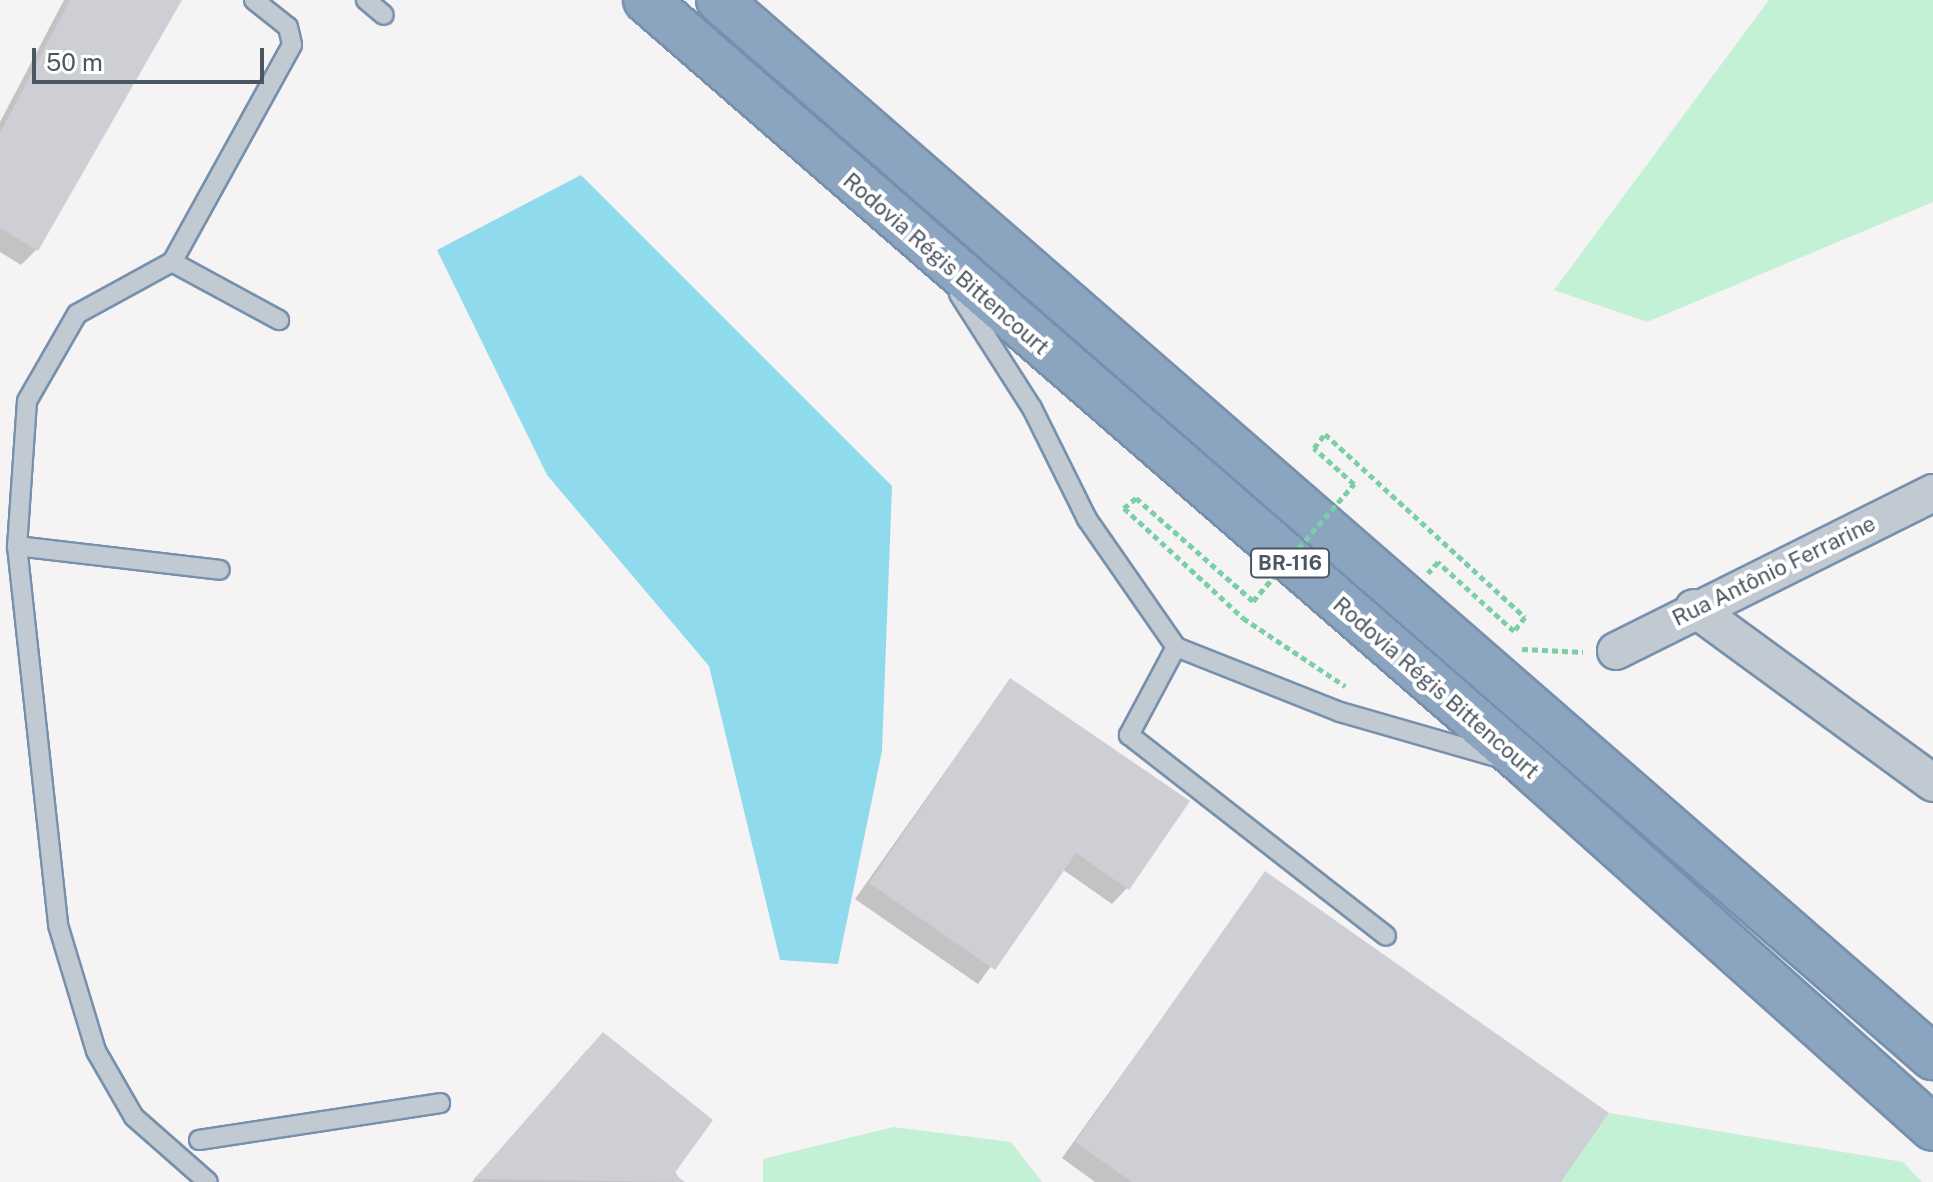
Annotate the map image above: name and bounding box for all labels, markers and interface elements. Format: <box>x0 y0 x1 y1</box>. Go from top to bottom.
scale bar <box>36 32 268 82</box>
text: 50 m <box>46 48 103 76</box>
street label: Rodovia Régis Bittencourt <box>838 167 1054 361</box>
street label: Rua Antônio Ferrarine <box>1668 510 1880 632</box>
road number: BR-116 <box>1250 547 1330 579</box>
street label: Rodovia Régis Bittencourt <box>1328 591 1544 785</box>

